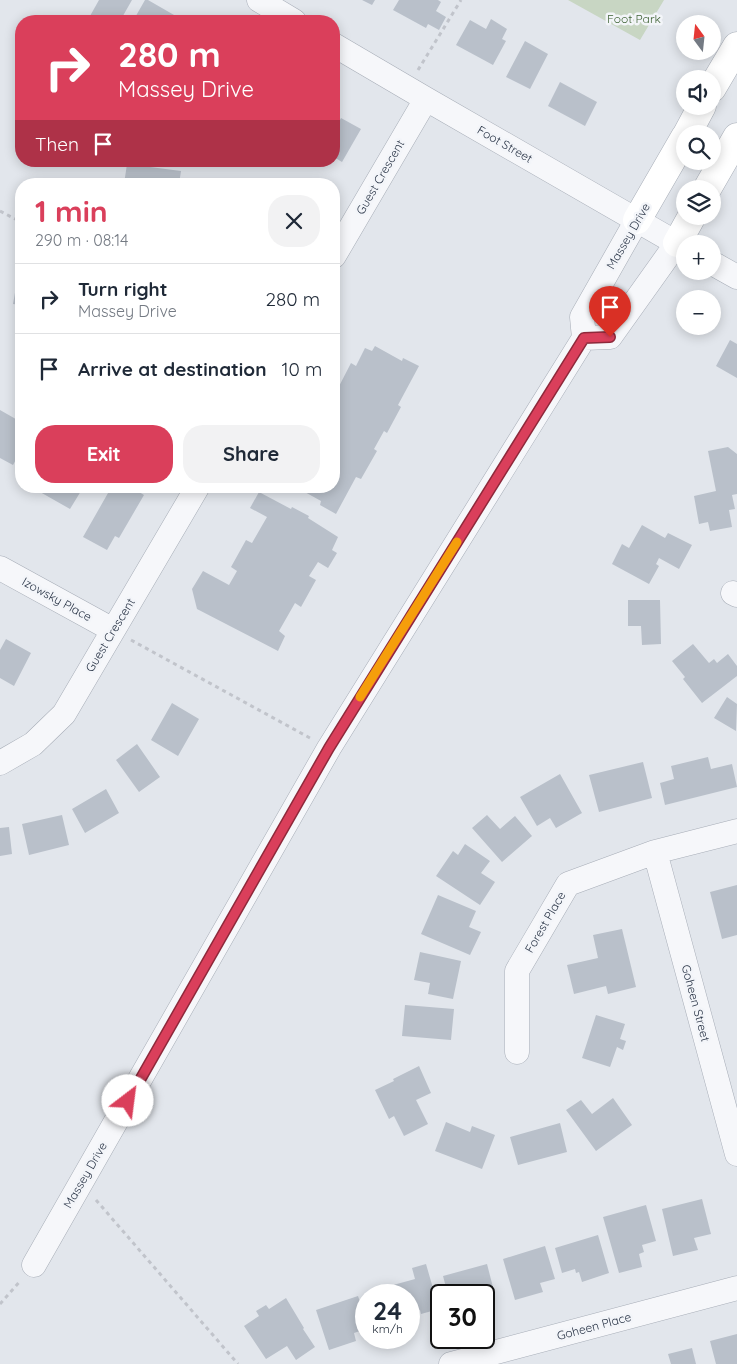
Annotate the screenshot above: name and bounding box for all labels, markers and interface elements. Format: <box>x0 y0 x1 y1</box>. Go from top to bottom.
park label: Foot Park <box>607 11 661 26</box>
north arrow <box>676 15 721 60</box>
map controls <box>676 15 721 335</box>
text: 280 m <box>118 32 221 76</box>
icon: right <box>35 35 100 100</box>
button: sound <box>676 70 721 115</box>
text: Massey Drive <box>118 75 254 103</box>
street label: Foot Street <box>475 122 535 166</box>
button: search <box>676 125 721 170</box>
icon: arrive <box>89 130 117 158</box>
text: Then <box>35 132 79 156</box>
street label: Guest Crescent <box>353 137 407 217</box>
button: layers <box>676 180 721 225</box>
text: 1 min <box>35 192 108 230</box>
button: close <box>268 195 320 247</box>
street label: Massey Drive <box>603 200 653 272</box>
text: 290 m · 08:14 <box>35 230 128 250</box>
button: + <box>676 235 721 280</box>
text: Turn right <box>78 277 167 301</box>
icon: right <box>35 285 63 313</box>
pin <box>589 286 631 337</box>
text: 280 m <box>265 287 320 311</box>
button: − <box>676 290 721 335</box>
icon: arrive <box>596 293 624 321</box>
text: Massey Drive <box>78 301 177 321</box>
icon: arrive <box>35 355 63 383</box>
text: Arrive at destination <box>78 357 267 381</box>
text: 10 m <box>282 357 322 381</box>
button: Exit <box>35 425 173 483</box>
button: Share <box>183 425 320 483</box>
street label: Izowsky Place <box>20 574 95 624</box>
street label: Guest Crescent <box>82 595 138 675</box>
street label: Forest Place <box>521 889 569 955</box>
street label: Goheen Street <box>679 963 713 1043</box>
position arrow <box>101 1074 153 1126</box>
street label: Massey Drive <box>60 1139 110 1211</box>
speed limit sign: 30 <box>430 1284 495 1349</box>
text: 24 <box>373 1295 402 1326</box>
street label: Goheen Place <box>555 1309 633 1343</box>
text: km/h <box>372 1321 403 1336</box>

